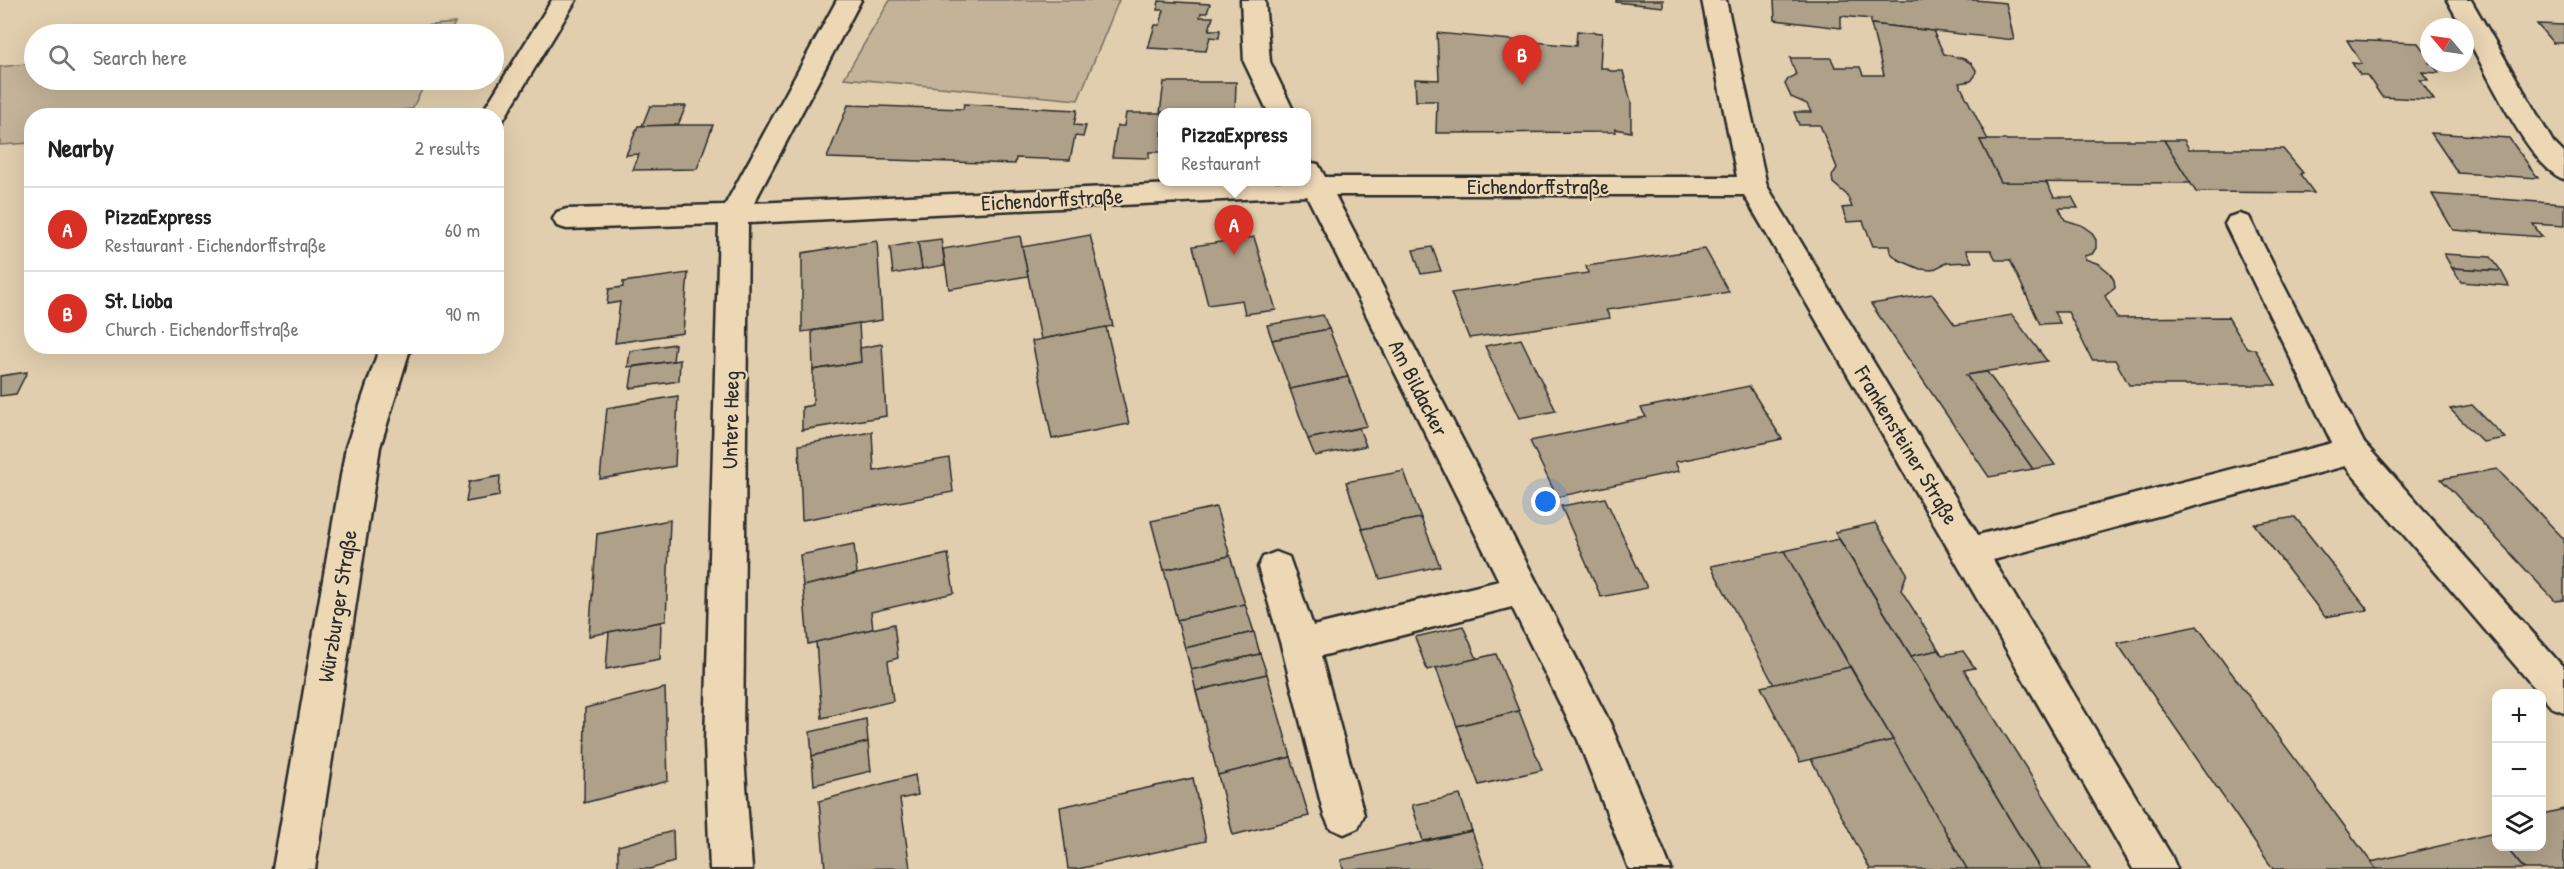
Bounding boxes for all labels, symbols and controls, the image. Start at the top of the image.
north arrow [2420,18,2474,72]
search box [24,24,504,90]
pin: B [1502,36,1541,85]
icon: search [45,41,78,74]
text: Search here [93,42,187,72]
popup [1158,108,1311,186]
text: PizzaExpress [1181,119,1288,149]
text: Nearby [48,130,114,165]
text: 2 results [415,134,480,161]
text: Restaurant [1181,149,1260,176]
street label: Eichendorffstraße [1467,171,1609,201]
street label: Eichendorffstraße [980,180,1124,218]
text: PizzaExpress [105,201,211,231]
pin: A [1214,206,1254,255]
text: A [63,216,72,243]
text: 60 m [445,216,480,243]
text: Restaurant · Eichendorffstraße [105,231,326,258]
text: St. Lioba [105,285,172,315]
text: B [62,300,73,327]
text: 90 m [446,300,480,327]
text: Church · Eichendorffstraße [105,315,299,342]
street label: Am Bildacker [1382,335,1456,442]
street label: Frankensteiner Straße [1847,359,1966,530]
street label: Untere Heeg [714,371,746,469]
your location [1531,487,1560,516]
street label: Würzburger Straße [310,527,364,684]
map controls [2492,689,2546,851]
button: + [2492,689,2546,743]
button: − [2492,743,2546,797]
button: layers [2492,797,2546,851]

